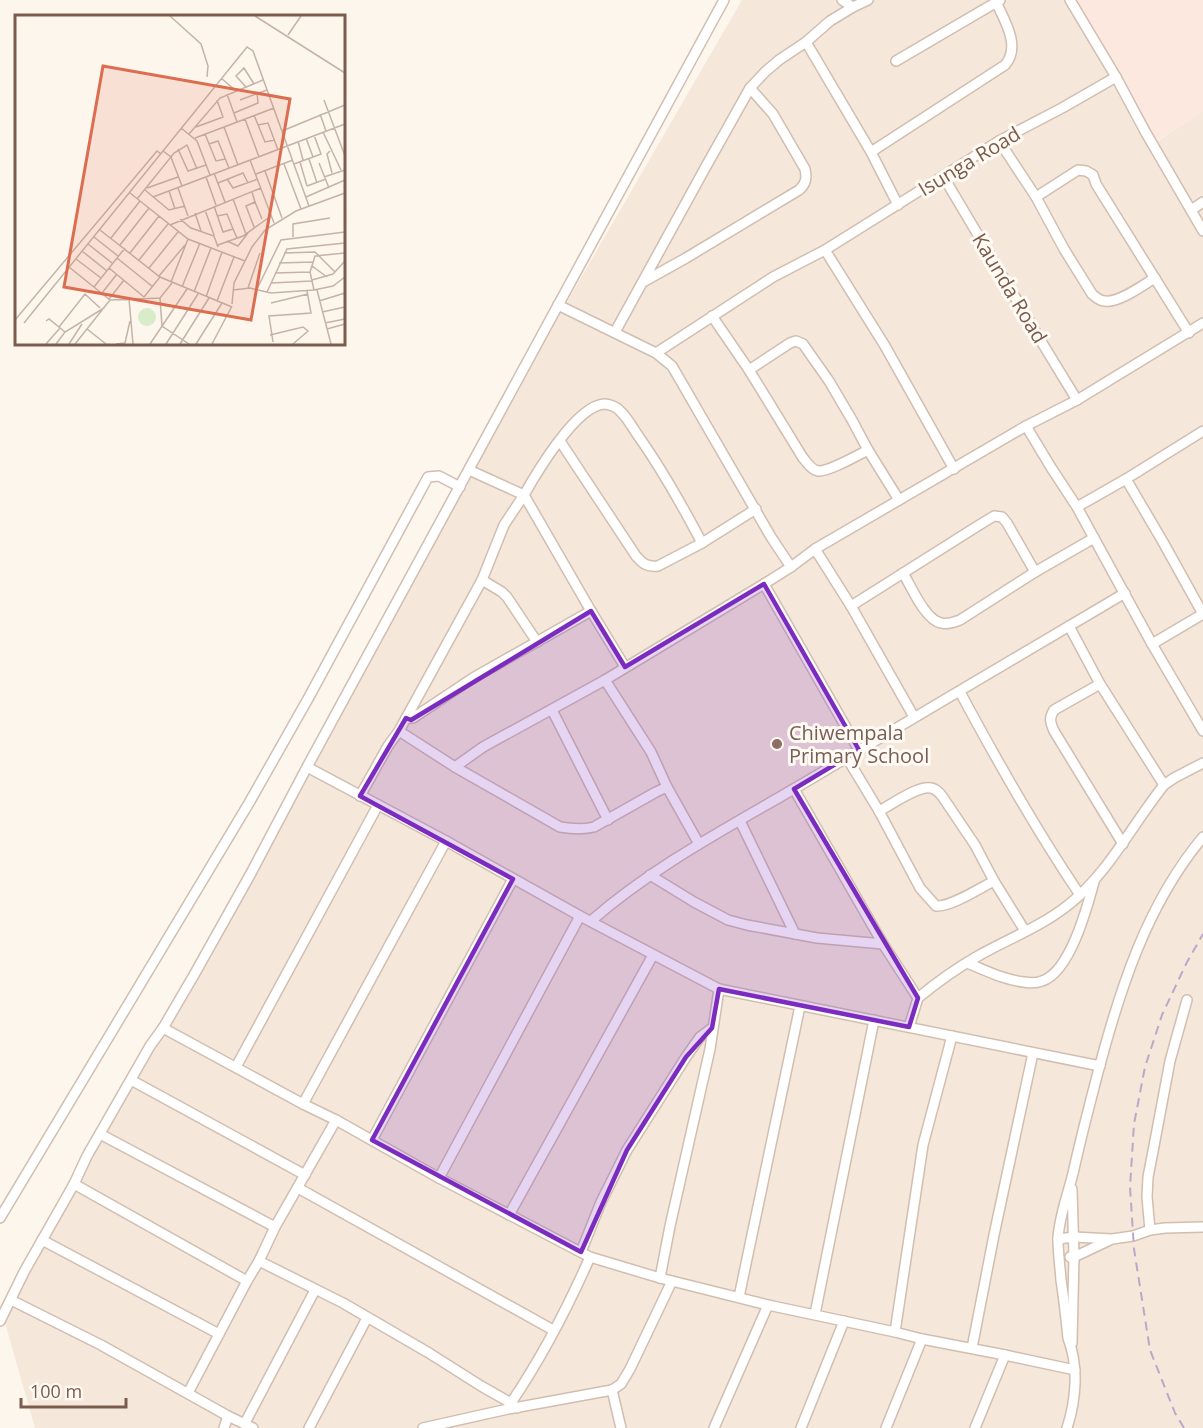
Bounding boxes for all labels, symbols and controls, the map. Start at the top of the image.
inset map [15,15,345,345]
street label: Isunga Road [913,120,1025,202]
street label: Kaunda Road [966,228,1054,348]
place label: Chiwempala Primary School [789,719,929,769]
marker: Chiwempala Primary School [770,737,784,751]
scale bar [21,1371,126,1409]
text: 100 m [30,1379,82,1403]

